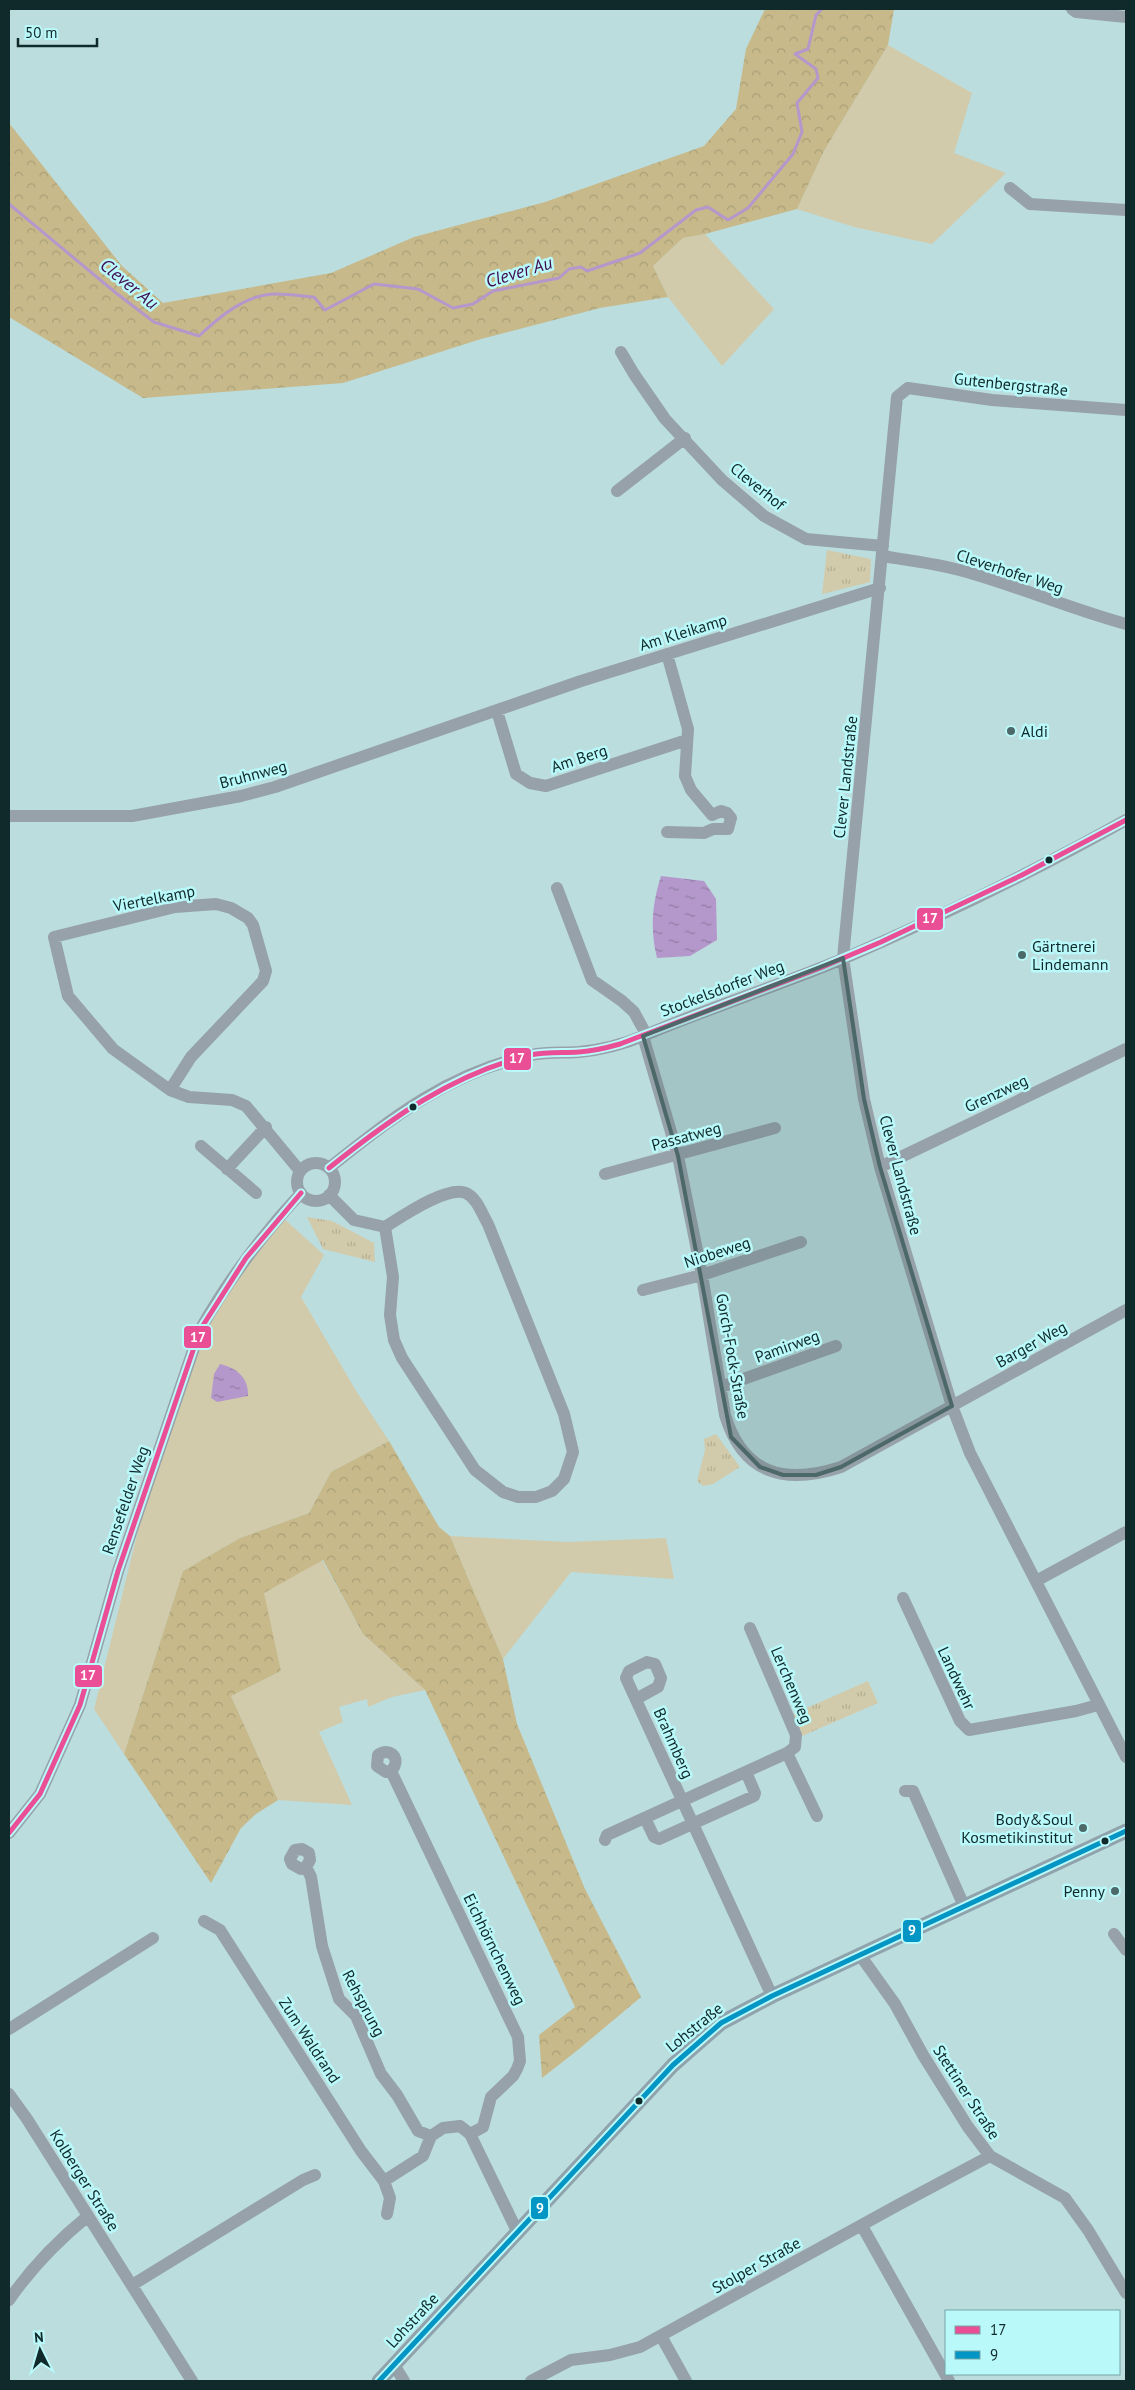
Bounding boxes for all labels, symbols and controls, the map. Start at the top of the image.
scale bar [18,15,96,47]
text: 50 m [25,23,58,42]
water label: Clever Au [483,251,555,293]
water label: Clever Au [96,253,163,314]
street label: Gutenbergstraße [953,368,1069,400]
street label: Cleverhof [726,458,790,515]
street label: Cleverhofer Weg [954,544,1066,598]
street label: Am Kleikamp [637,609,729,655]
street label: Clever Landstraße [829,715,861,839]
place label: Aldi [1021,721,1048,741]
marker: Aldi [1005,725,1017,737]
street label: Am Berg [548,740,610,776]
street label: Bruhnweg [217,755,289,793]
unlabelled marker [1044,855,1054,865]
street label: Viertelkamp [111,880,197,916]
line badge: 17 [916,907,944,931]
text: 17 [922,909,938,927]
place label: Gärtnerei Lindemann [1032,936,1108,974]
marker: Gärtnerei Lindemann [1016,949,1028,961]
street label: Stockelsdorfer Weg [657,955,787,1021]
line badge: 17 [503,1047,532,1071]
text: 17 [509,1049,525,1067]
street label: Grenzweg [961,1070,1031,1116]
unlabelled marker [408,1102,418,1112]
street label: Clever Landstraße [875,1113,927,1237]
street label: Passatweg [649,1117,723,1155]
street label: Niobeweg [681,1232,753,1272]
street label: Gorch-Fock-Straße [712,1292,754,1420]
street label: Barger Weg [992,1316,1070,1372]
line badge: 17 [183,1325,212,1349]
street label: Pamirweg [752,1325,822,1367]
text: 17 [190,1328,206,1346]
street label: Rensefelder Weg [97,1443,153,1557]
street label: Lerchenweg [767,1643,817,1727]
street label: Landwehr [934,1643,980,1713]
line badge: 17 [74,1664,103,1688]
text: 17 [80,1666,96,1684]
street label: Brahmberg [650,1705,698,1781]
place label: Body&Soul Kosmetikinstitut [961,1809,1074,1847]
marker: Body&Soul Kosmetikinstitut [1077,1822,1089,1834]
unlabelled marker [1100,1836,1110,1846]
place label: Penny [1064,1881,1106,1901]
marker: Penny [1109,1885,1121,1897]
street label: Eichhörnchenweg [459,1890,531,2008]
line badge: 9 [902,1919,922,1943]
text: 9 [908,1921,916,1939]
street label: Rehsprung [338,1966,390,2040]
street label: Zum Waldrand [275,1993,345,2087]
street label: Lohstraße [661,1998,727,2056]
street label: Stettiner Straße [929,2041,1005,2143]
unlabelled marker [634,2096,644,2106]
street label: Kolberger Straße [46,2126,124,2234]
line badge: 9 [530,2196,549,2220]
text: 9 [536,2199,544,2217]
street label: Stolper Straße [708,2232,804,2298]
street label: Lohstraße [382,2288,442,2352]
legend [945,2310,1120,2375]
text: 17 [990,2320,1006,2339]
north arrow [15,2325,65,2375]
text: N [33,2328,44,2346]
text: 9 [990,2345,998,2364]

